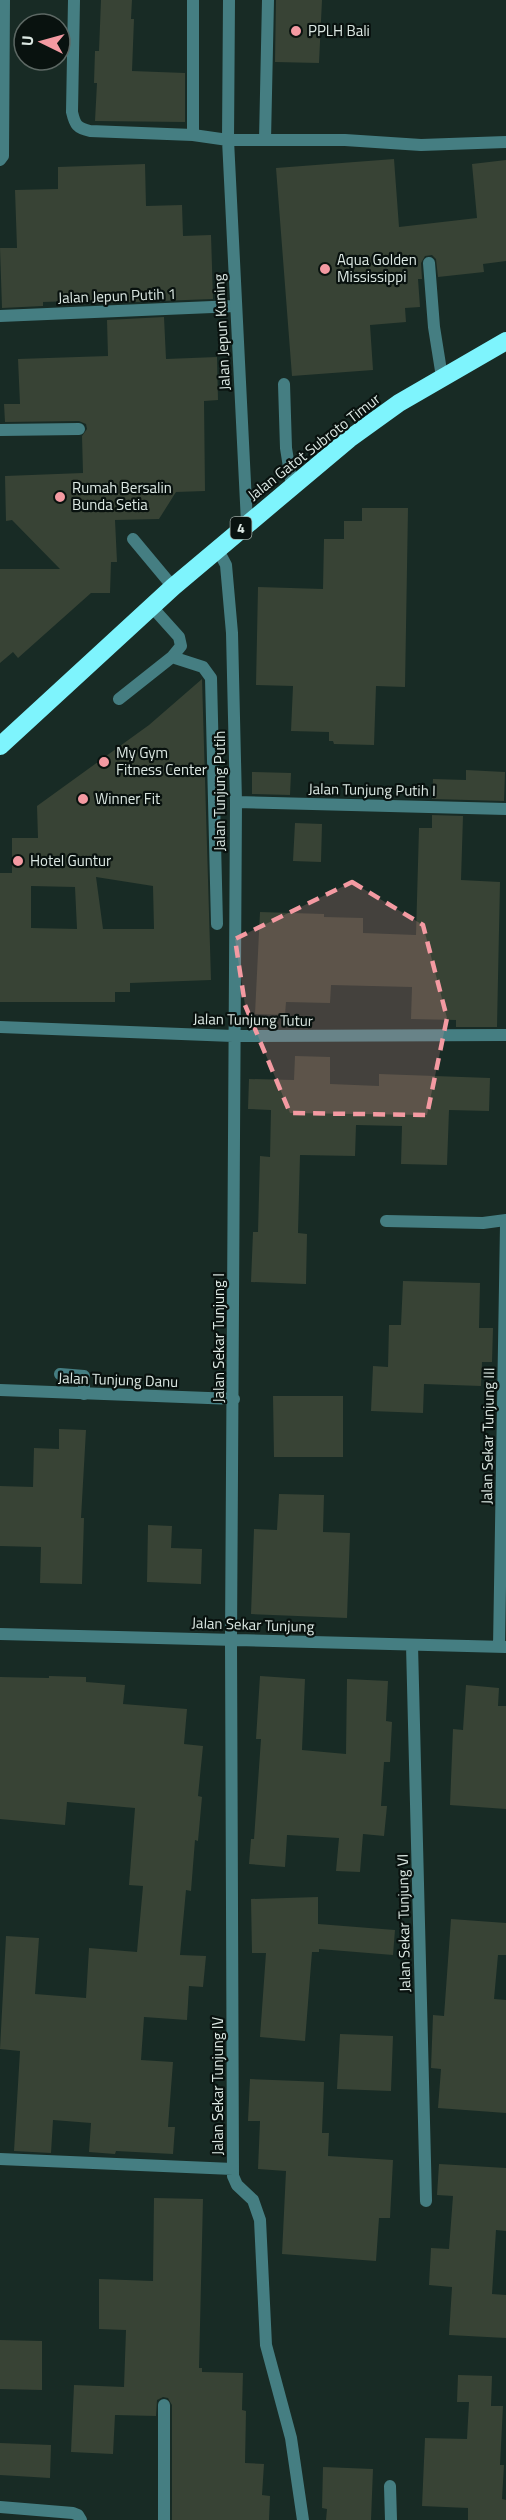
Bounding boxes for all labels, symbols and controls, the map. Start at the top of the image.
north arrow [12,12,72,72]
place label: PPLH Bali [308,19,370,42]
marker: PPLH Bali [289,24,303,38]
text: U [15,34,39,47]
place label: Aqua Golden Mississippi [337,248,417,288]
marker: Aqua Golden Mississippi [318,262,332,276]
street label: Jalan Jepun Kuning [207,273,236,391]
street label: Jalan Jepun Putih 1 [57,282,177,309]
street label: Jalan Gatot Subroto Timur [242,387,385,506]
place label: Rumah Bersalin Bunda Setia [72,476,172,516]
marker: Rumah Bersalin Bunda Setia [53,490,67,504]
road number: 4 [230,517,252,539]
street label: Jalan Tunjung Putih [208,731,231,851]
place label: My Gym Fitness Center [116,741,207,781]
marker: My Gym Fitness Center [97,755,111,769]
street label: Jalan Tunjung Putih I [308,777,436,802]
place label: Winner Fit [95,787,161,810]
marker: Winner Fit [76,792,90,806]
place label: Hotel Guntur [30,849,111,872]
marker: Hotel Guntur [11,854,25,868]
street label: Jalan Tunjung Tutur [193,1007,313,1032]
street label: Jalan Sekar Tunjung I [207,1273,230,1403]
street label: Jalan Tunjung Danu [57,1366,179,1393]
street label: Jalan Sekar Tunjung III [475,1367,500,1505]
street label: Jalan Sekar Tunjung [191,1611,315,1638]
street label: Jalan Sekar Tunjung VI [391,1854,416,1992]
street label: Jalan Sekar Tunjung IV [206,2017,229,2155]

